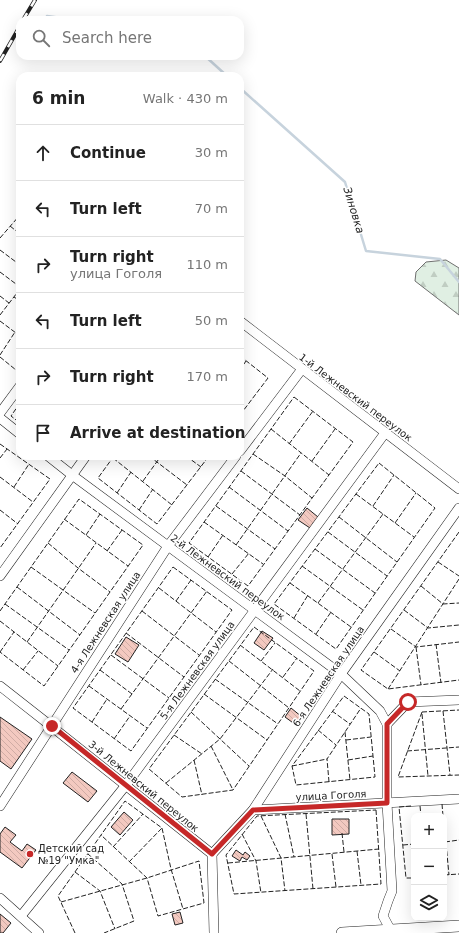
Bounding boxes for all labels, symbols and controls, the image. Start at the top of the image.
search box [16,16,244,60]
icon: search [30,27,52,49]
text: Search here [62,29,152,47]
text: 6 min [32,88,85,108]
text: Walk · 430 m [143,91,228,106]
icon: ahead [32,142,54,164]
text: Continue [70,144,146,162]
text: 30 m [195,145,228,160]
water label: Зиновка [340,185,367,235]
icon: left [32,198,54,220]
text: Turn left [70,200,142,218]
text: 70 m [195,201,228,216]
text: Turn right [70,248,154,266]
icon: right [32,254,54,276]
text: 110 m [186,257,228,272]
text: улица Гоголя [70,266,162,281]
icon: left [32,310,54,332]
text: Turn left [70,312,142,330]
text: 50 m [195,313,228,328]
street label: 1-й Лежневский переулок [297,351,414,443]
icon: right [32,366,54,388]
text: Turn right [70,368,154,386]
text: 170 m [186,369,228,384]
icon: arrive [32,422,54,444]
text: Arrive at destination [70,424,245,442]
street label: 2-й Лежневский переулок [169,532,287,622]
street label: 4-я Лежневская улица [68,569,142,675]
street label: 5-я Лежневская улица [158,619,237,722]
street label: 6-я Лежневская улица [291,624,366,729]
route start [399,693,417,711]
route end [43,717,61,735]
street label: 3-й Лежневский переулок [86,739,201,834]
street label: улица Гоголя [295,788,367,803]
map controls [411,813,447,921]
button: + [411,813,447,849]
place label: Детский сад №19 "Умка" [38,843,104,866]
marker: Детский сад №19 "Умка" [25,849,35,859]
button: − [411,849,447,885]
button: layers [411,885,447,921]

